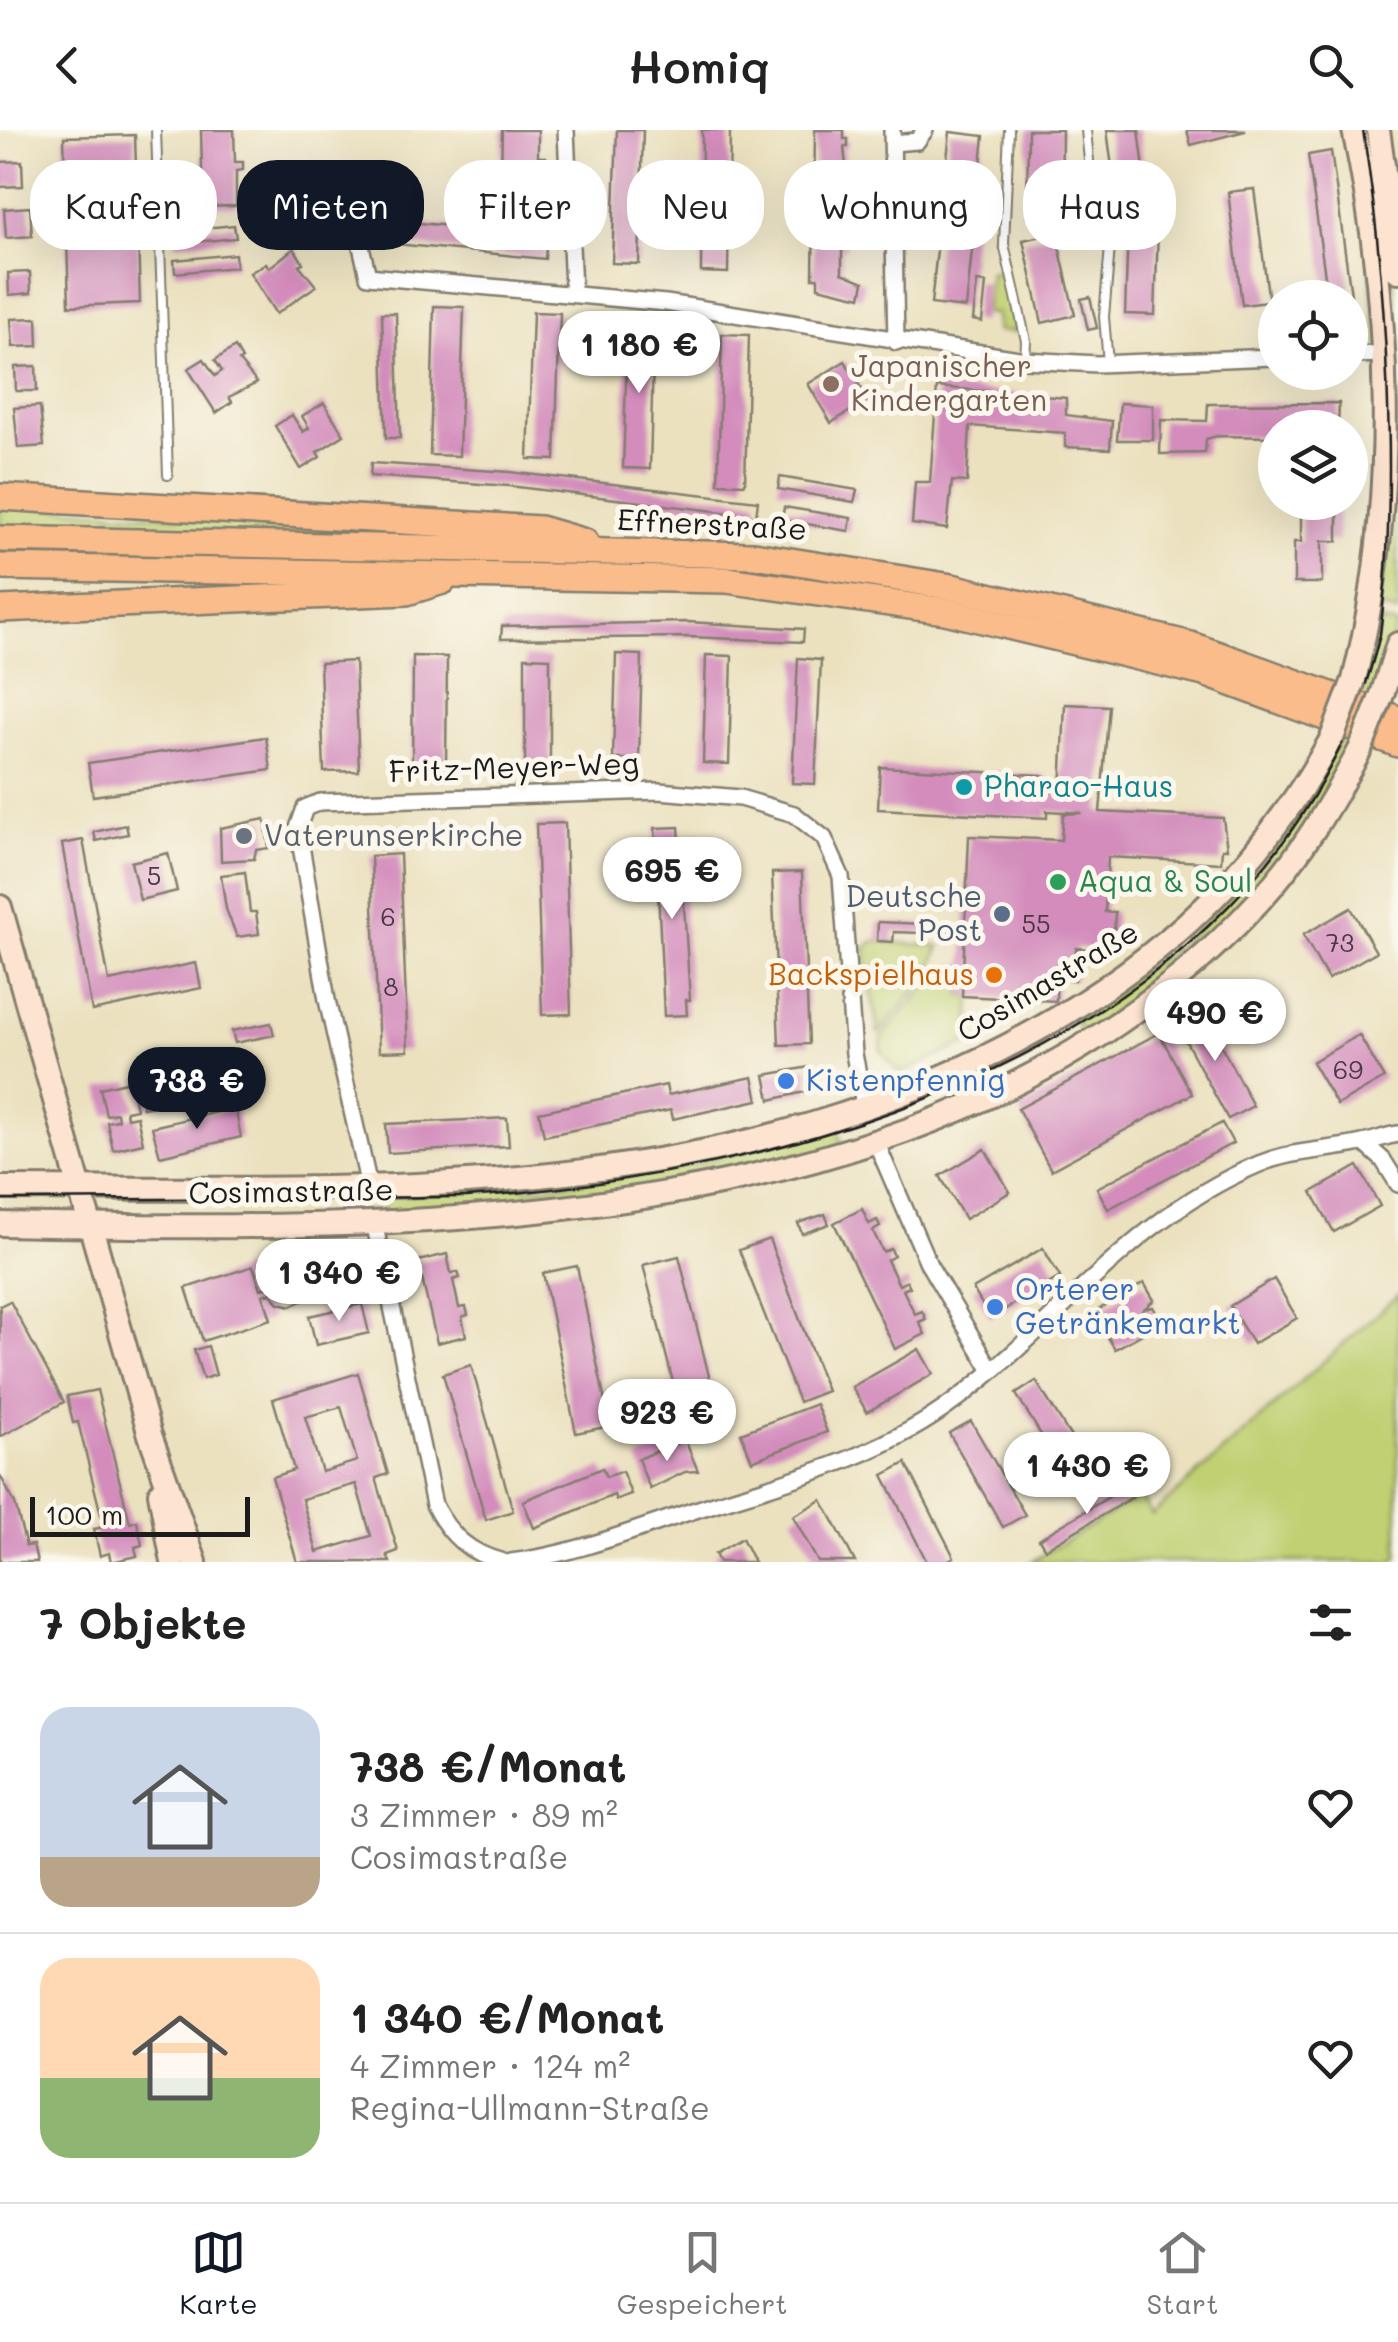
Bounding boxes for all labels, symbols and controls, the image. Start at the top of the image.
text: Homiq [628,36,770,94]
icon: back [40,38,95,93]
icon: search [1303,38,1358,93]
chip: Kaufen [30,160,217,250]
chip: Mieten [237,160,424,250]
chip: Filter [444,160,607,250]
chip: Neu [627,160,764,250]
chip: Wohnung [784,160,1003,250]
chip: Haus [1023,160,1176,250]
map controls [1258,280,1368,520]
button: locate [1258,280,1368,390]
pin: 1 180 € [547,311,731,396]
text: 1 180 € [580,322,698,364]
place label: Japanischer Kindergarten [851,345,1047,419]
marker: Japanischer Kindergarten [820,373,842,395]
button: layers [1258,410,1368,520]
street label: Effnerstraße [616,498,808,548]
street label: Fritz-Meyer-Weg [388,742,640,790]
place label: Pharao-Haus [984,765,1173,805]
marker: Pharao-Haus [953,776,975,798]
place label: Vaterunserkirche [264,814,523,854]
marker: Vaterunserkirche [233,825,255,847]
pin: 695 € [602,837,742,922]
text: 695 € [625,848,719,890]
house number: 5 [147,859,161,891]
place label: Aqua & Soul [1078,860,1253,900]
marker: Aqua & Soul [1047,871,1069,893]
place label: Deutsche Post [846,875,982,949]
house number: 6 [380,900,396,932]
marker: Deutsche Post [991,903,1013,925]
house number: 55 [1021,907,1051,939]
street label: Cosimastraße [949,910,1145,1050]
house number: 73 [1326,926,1354,958]
place label: Backspielhaus [768,953,974,993]
marker: Backspielhaus [983,964,1005,986]
house number: 8 [383,970,399,1002]
pin: 490 € [1145,979,1285,1064]
text: 490 € [1166,990,1264,1032]
pin: 738 € [127,1047,267,1132]
house number: 69 [1333,1053,1363,1085]
text: 738 € [150,1058,244,1100]
place label: Kistenpfennig [806,1059,1005,1099]
marker: Kistenpfennig [775,1070,797,1092]
street label: Cosimastraße [188,1168,394,1212]
pin: 1 340 € [247,1239,431,1324]
text: 1 340 € [277,1250,401,1292]
place label: Orterer Getränkemarkt [1015,1268,1241,1342]
marker: Orterer Getränkemarkt [984,1296,1006,1318]
pin: 923 € [597,1379,737,1464]
text: 923 € [620,1390,714,1432]
pin: 1 430 € [995,1432,1179,1517]
text: 1 430 € [1025,1443,1149,1485]
scale bar [30,1492,250,1536]
text: 100 m [45,1496,123,1532]
text: 7 Objekte [40,1595,246,1650]
icon: filters [1303,1595,1358,1650]
text: 738 €/Monat [350,1738,626,1793]
icon: home [120,1747,240,1867]
icon: heart [1303,1780,1358,1835]
text: 3 Zimmer · 89 m² [350,1793,618,1835]
text: Cosimastraße [350,1835,568,1877]
text: 1 340 €/Monat [350,1989,664,2044]
icon: home [120,1998,240,2118]
icon: heart [1303,2031,1358,2086]
text: 4 Zimmer · 124 m² [350,2044,630,2086]
text: Regina-Ullmann-Straße [350,2086,710,2128]
tab: Karte [180,2225,258,2321]
tab: Gespeichert [617,2225,788,2321]
tab: Start [1147,2225,1218,2321]

